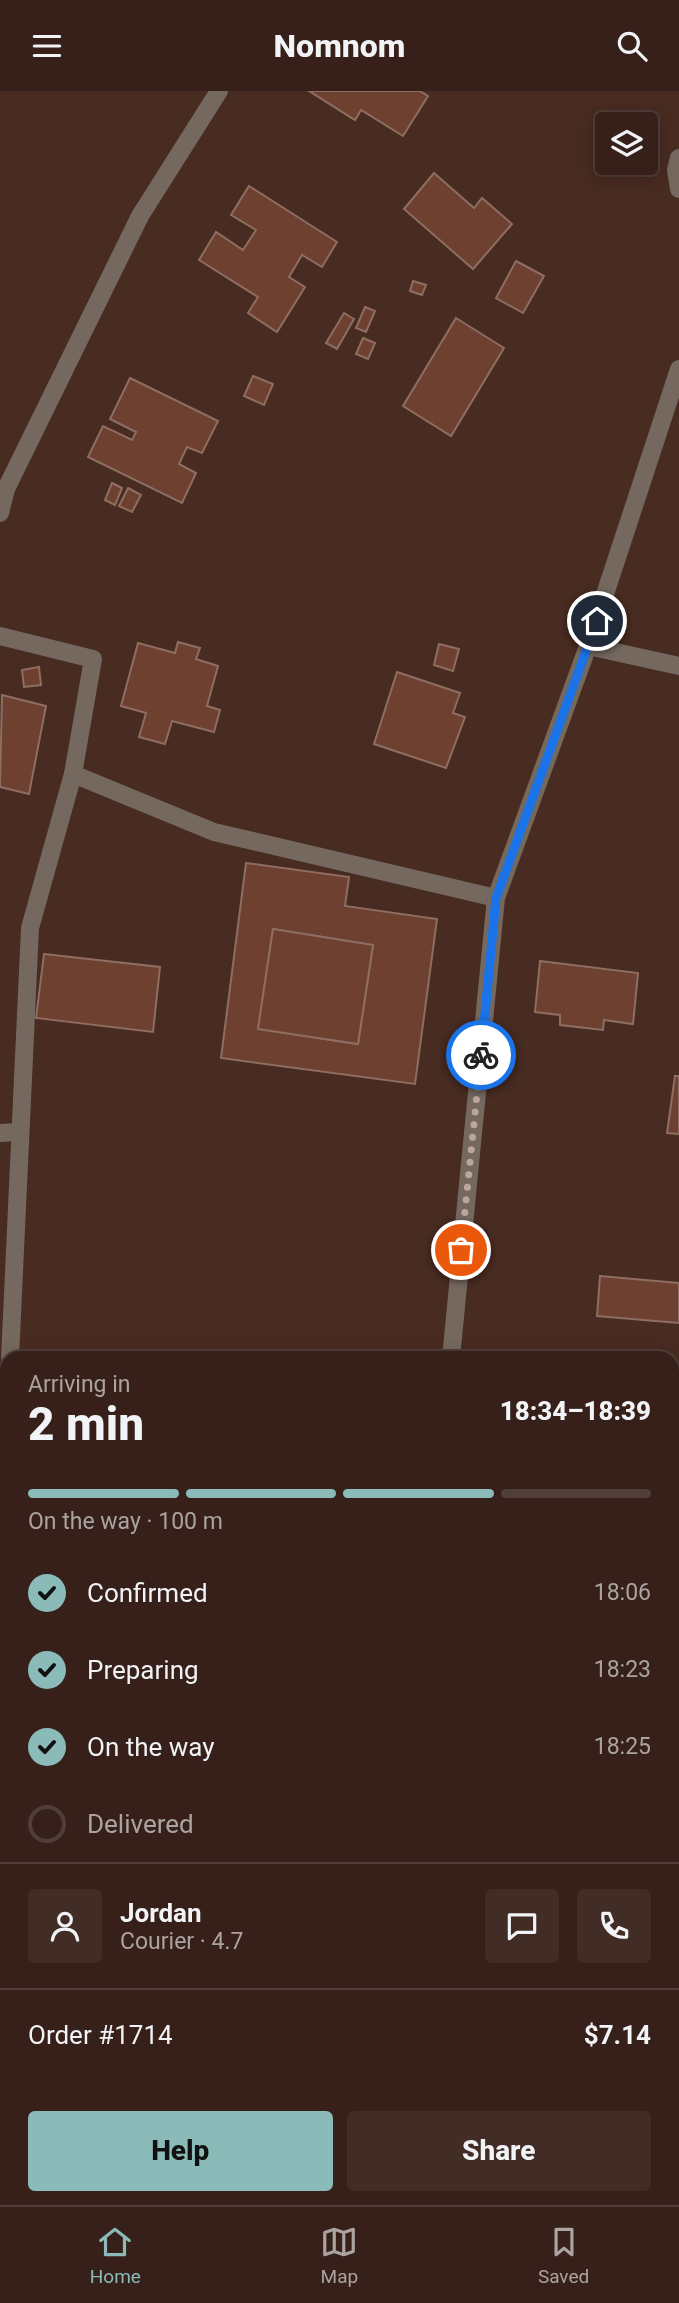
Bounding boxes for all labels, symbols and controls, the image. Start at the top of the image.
icon: menu [28,27,66,65]
text: Nomnom [274,27,405,65]
icon: search [613,27,651,65]
map controls [595,112,658,175]
button: layers [595,112,658,175]
pin [567,591,627,651]
icon: home [578,602,616,640]
courier [446,1020,516,1090]
icon: bike [462,1036,500,1074]
pin [431,1220,491,1280]
icon: bag [442,1231,480,1269]
text: Arriving in [28,1371,131,1398]
text: 18:34–18:39 [500,1396,651,1426]
text: 2 min [28,1397,144,1451]
text: On the way · 100 m [28,1508,223,1535]
icon: check [28,1574,66,1612]
text: Confirmed [87,1578,208,1608]
text: 18:06 [594,1579,651,1606]
icon: check [28,1651,66,1689]
text: Preparing [87,1655,199,1685]
text: 18:23 [594,1656,651,1683]
icon: check [28,1728,66,1766]
text: On the way [87,1732,215,1762]
text: 18:25 [594,1733,651,1760]
text: Delivered [87,1809,194,1839]
button: person [28,1889,102,1963]
button: chat [485,1889,559,1963]
button: phone [577,1889,651,1963]
text: Jordan [120,1898,202,1928]
text: Courier · 4.7 [120,1928,243,1955]
text: Order #1714 [28,2020,173,2050]
text: $7.14 [584,2020,651,2050]
button: Help [28,2111,333,2191]
button: Share [347,2111,651,2191]
tab: Home [90,2223,141,2288]
tab: Map [320,2223,358,2288]
tab: Saved [538,2223,589,2288]

